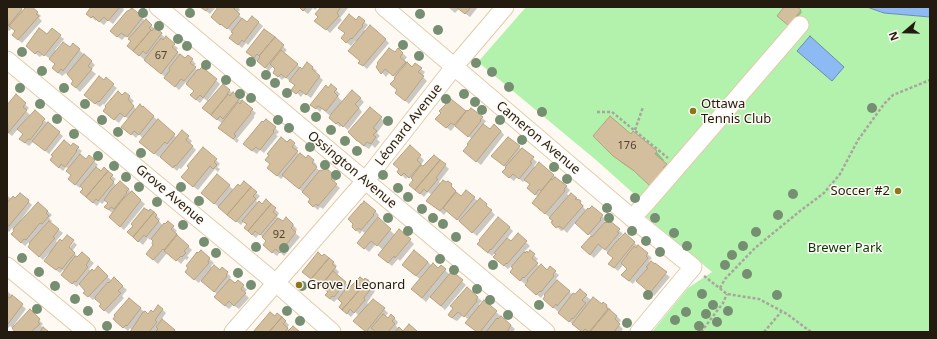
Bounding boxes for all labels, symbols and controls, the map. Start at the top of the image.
north arrow [885,12,925,52]
text: N [885,30,902,43]
house number: 67 [155,49,167,63]
street label: Léonard Avenue [372,81,446,169]
place label: Ottawa Tennis Club [701,96,771,127]
street label: Cameron Avenue [493,98,583,178]
marker: Ottawa Tennis Club [688,106,698,116]
street label: Ossington Avenue [304,128,400,212]
house number: 176 [618,139,636,153]
street label: Grove Avenue [132,162,208,228]
place label: Soccer #2 [831,183,890,199]
marker: Soccer #2 [893,186,903,196]
house number: 92 [273,228,285,242]
park label: Brewer Park [808,240,882,256]
place label: Grove / Leonard [307,277,405,293]
marker: Grove / Leonard [294,280,304,290]

